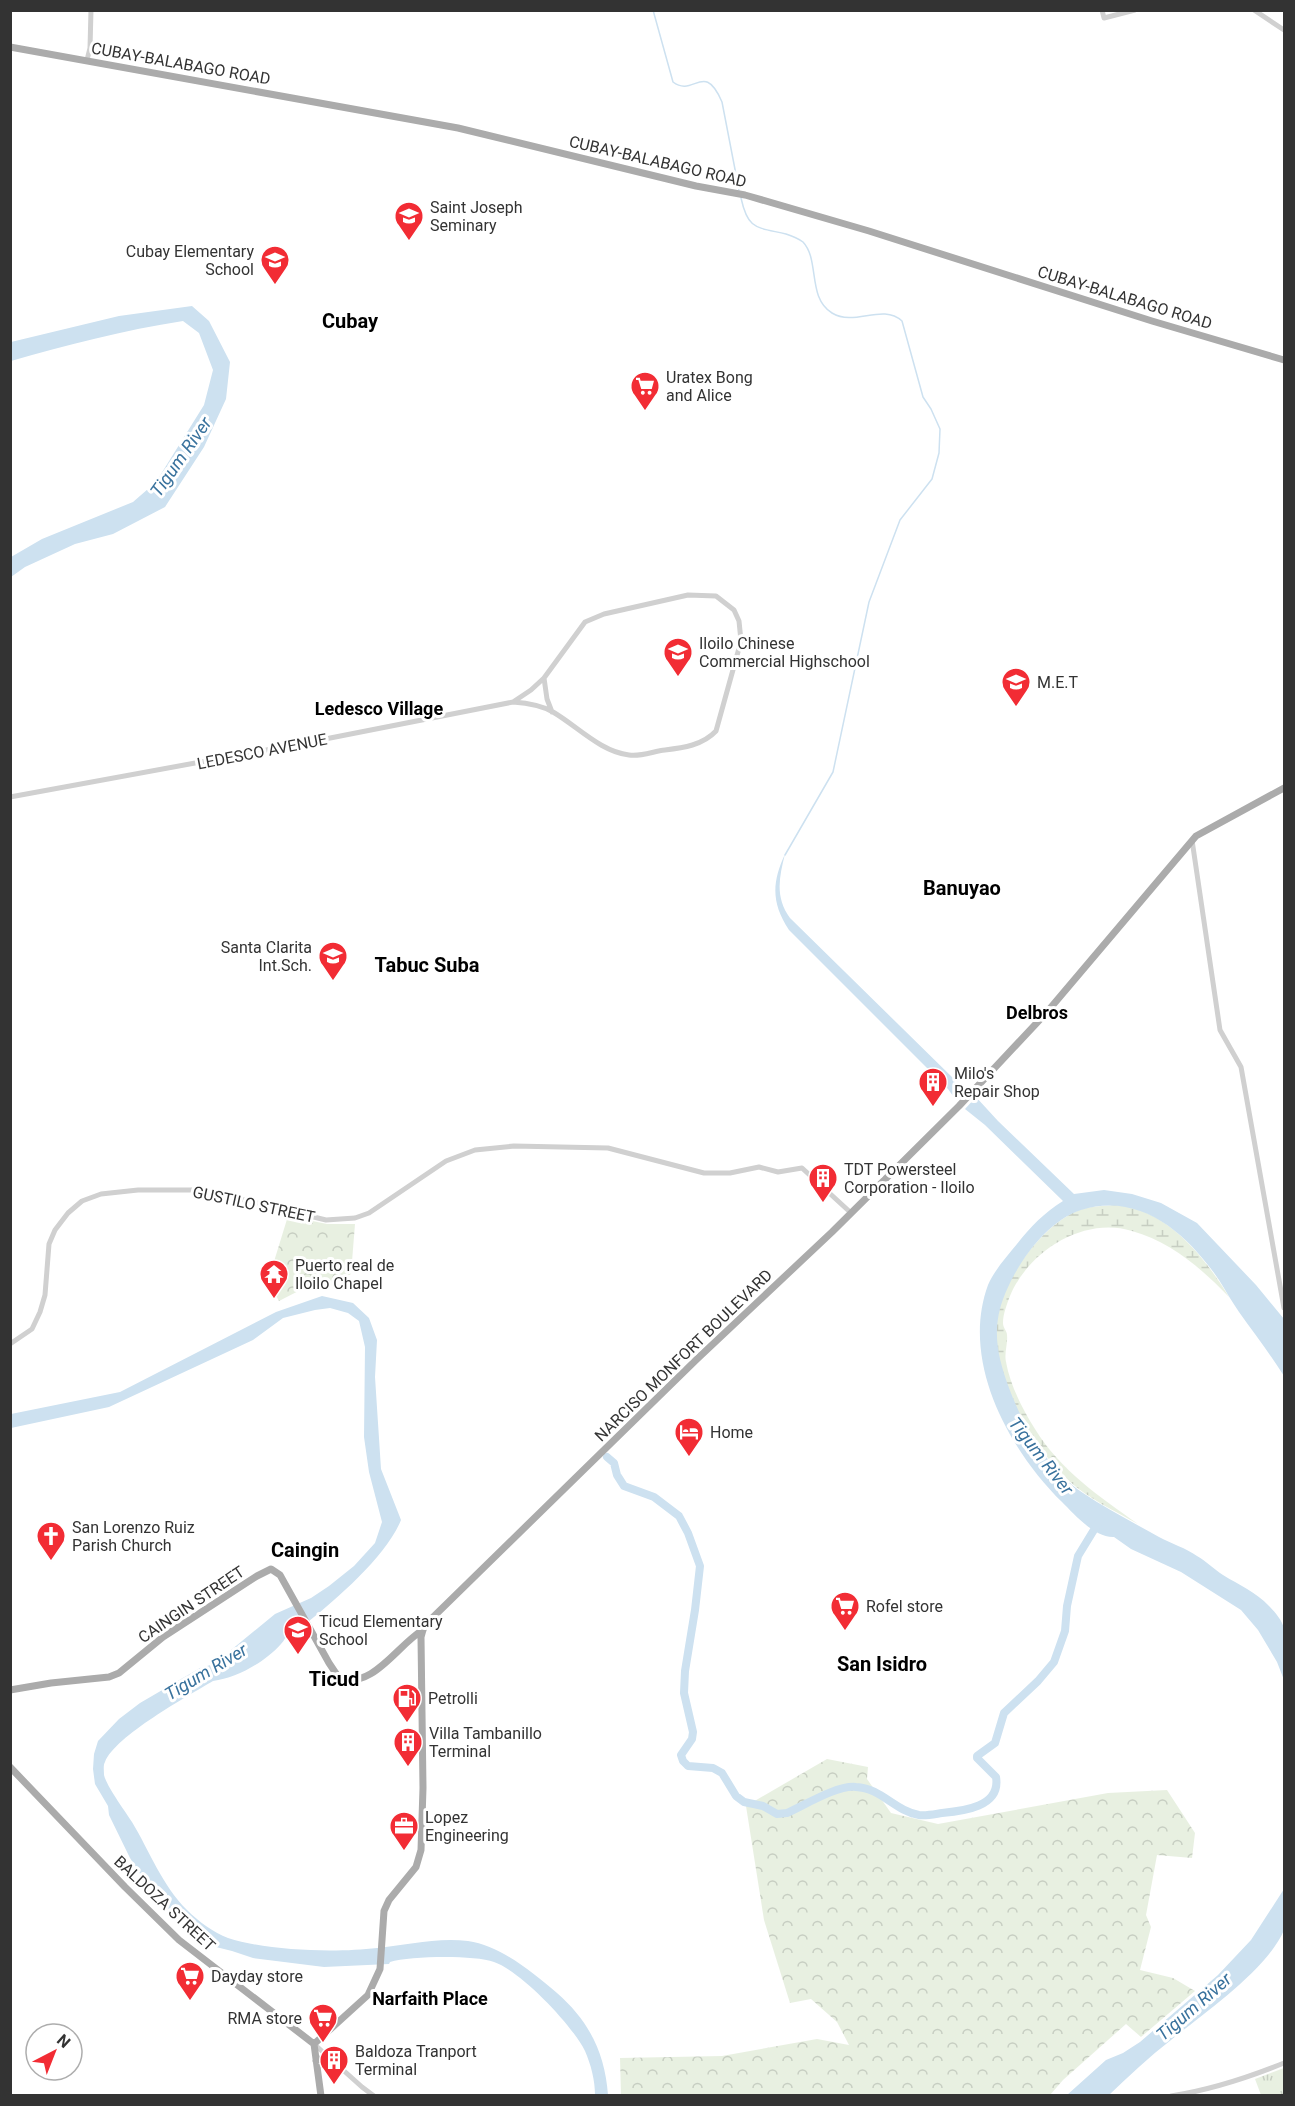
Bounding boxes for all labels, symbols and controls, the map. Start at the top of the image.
street label: CUBAY-BALABAGO ROAD [90,38,272,89]
street label: CUBAY-BALABAGO ROAD [567,132,748,191]
place label: Saint Joseph Seminary [430,198,523,235]
school or university icon: Saint Joseph Seminary [393,200,425,242]
place label: Cubay Elementary School [126,242,254,279]
school or university icon: Cubay Elementary School [259,244,291,286]
street label: CUBAY-BALABAGO ROAD [1035,262,1214,333]
district label: Cubay [322,309,379,333]
place label: Uratex Bong and Alice [666,368,753,405]
supermarket icon: Uratex Bong and Alice [629,370,661,412]
water label: Tigum River [146,412,216,501]
place label: Iloilo Chinese Commercial Highschool [699,634,870,671]
school or university icon: Iloilo Chinese Commercial Highschool [662,636,694,678]
school or university icon: M.E.T [1000,666,1032,708]
place label: M.E.T [1037,673,1079,692]
district label: Ledesco Village [315,698,443,719]
street label: LEDESCO AVENUE [195,730,329,773]
district label: Banuyao [923,876,1001,900]
place label: Santa Clarita Int.Sch. [221,938,312,975]
school or university icon: Santa Clarita Int.Sch. [317,940,349,982]
district label: Tabuc Suba [375,953,480,977]
district label: Delbros [1006,1002,1068,1023]
place label: Milo's Repair Shop [954,1064,1040,1101]
building icon: Milo's Repair Shop [917,1066,949,1108]
place label: TDT Powersteel Corporation - Iloilo [844,1160,975,1197]
building icon: TDT Powersteel Corporation - Iloilo [807,1162,839,1204]
street label: GUSTILO STREET [191,1182,317,1227]
place label: Puerto real de Iloilo Chapel [295,1256,394,1293]
temple icon: Puerto real de Iloilo Chapel [258,1258,290,1300]
street label: NARCISO MONFORT BOULEVARD [591,1265,776,1445]
water label: Tigum River [1005,1413,1079,1499]
hotel icon: Home [673,1416,705,1458]
place label: Home [710,1423,753,1442]
place label: San Lorenzo Ruiz Parish Church [72,1518,195,1555]
church icon: San Lorenzo Ruiz Parish Church [35,1520,67,1562]
district label: Caingin [271,1538,339,1562]
street label: CAINGIN STREET [135,1562,248,1647]
supermarket icon: Rofel store [829,1590,861,1632]
place label: Rofel store [866,1597,943,1616]
place label: Ticud Elementary School [319,1612,443,1649]
school or university icon: Ticud Elementary School [282,1614,314,1656]
water label: Tigum River [161,1638,252,1704]
district label: San Isidro [837,1652,927,1676]
district label: Ticud [309,1667,359,1691]
fuel station icon: Petrolli [391,1682,423,1724]
place label: Petrolli [428,1689,478,1708]
place label: Villa Tambanillo Terminal [429,1724,542,1761]
building icon: Villa Tambanillo Terminal [392,1726,424,1768]
place label: Lopez Engineering [425,1808,509,1845]
office icon: Lopez Engineering [388,1810,420,1852]
street label: BALDOZA STREET [110,1852,219,1955]
supermarket icon: Dayday store [174,1960,206,2002]
place label: Dayday store [211,1967,303,1986]
water label: Tigum River [1152,1968,1236,2045]
district label: Narfaith Place [372,1988,488,2009]
supermarket icon: RMA store [307,2002,339,2044]
place label: RMA store [227,2009,302,2028]
north arrow [24,2022,84,2082]
text: N [53,2030,74,2052]
place label: Baldoza Tranport Terminal [355,2042,477,2079]
building icon: Baldoza Tranport Terminal [318,2044,350,2086]

